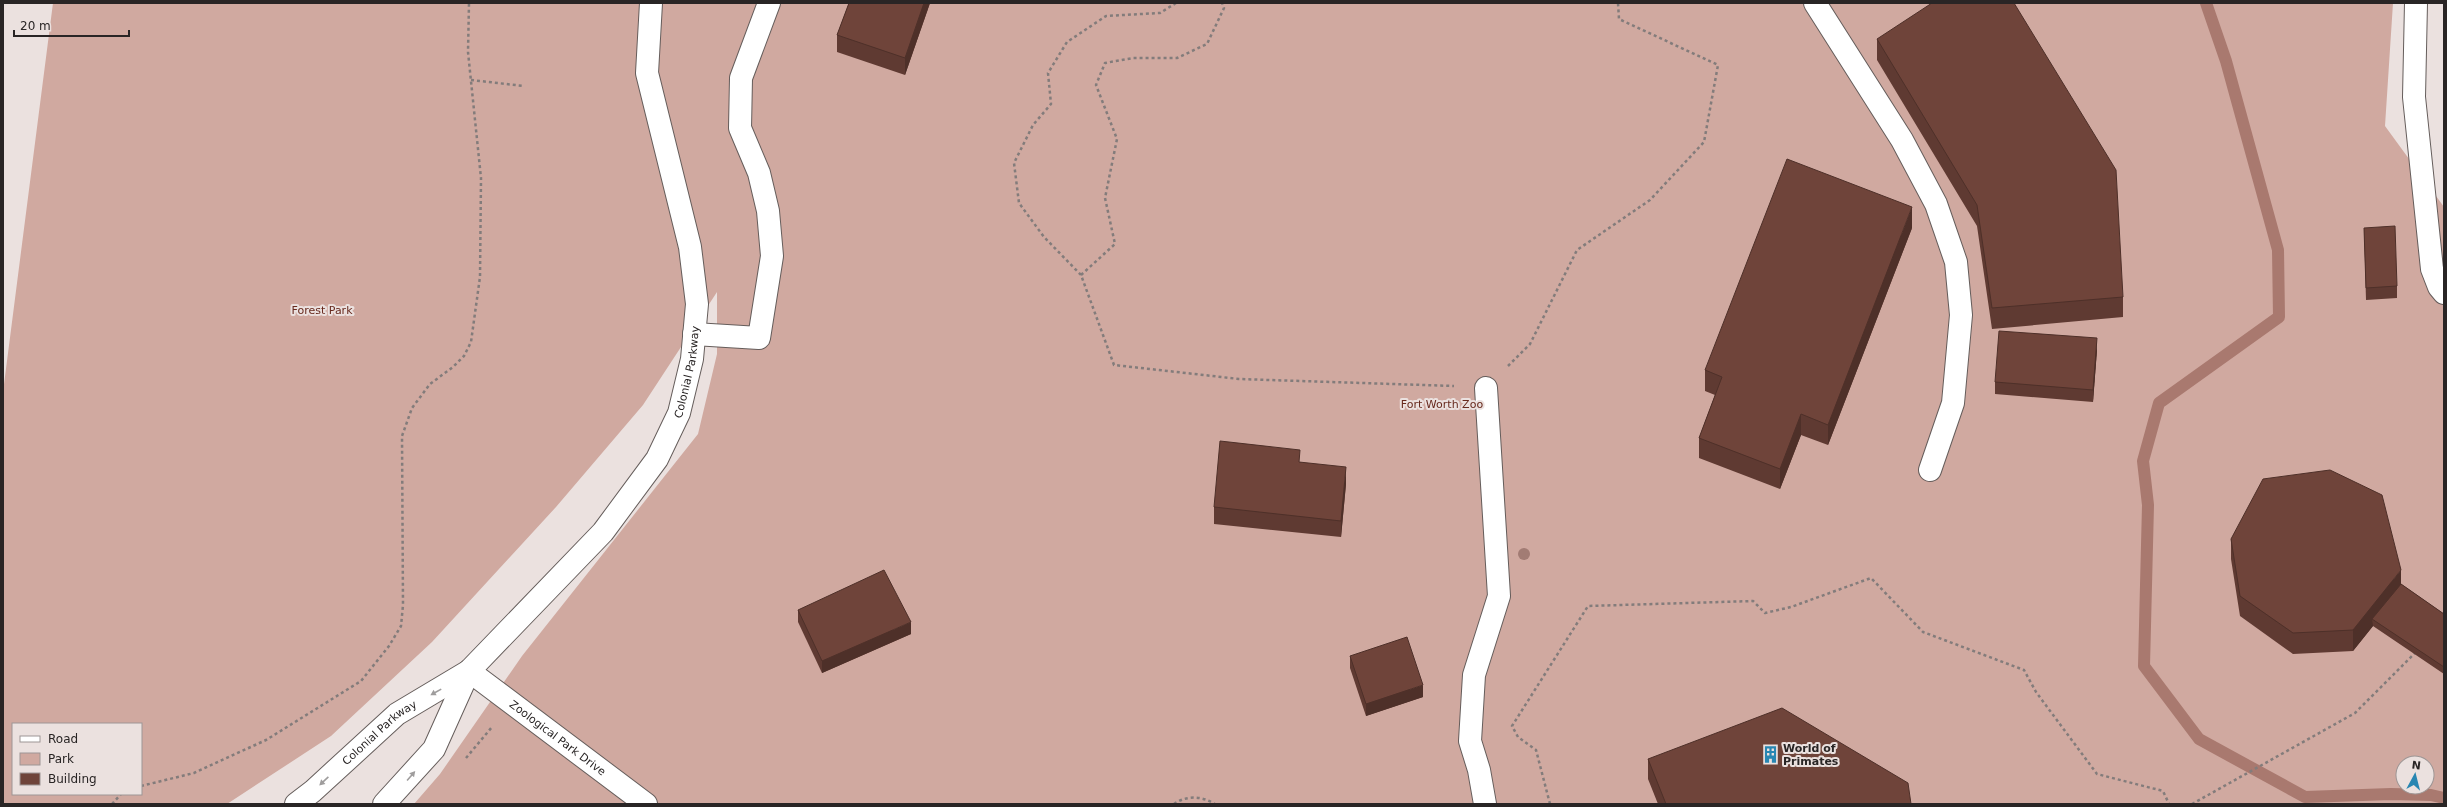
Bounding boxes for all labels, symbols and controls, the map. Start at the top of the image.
scale bar [14,12,129,38]
text: 20 m [20,19,51,33]
park label: Forest Park [291,304,353,317]
street label: Colonial Parkway [671,325,702,420]
park label: Fort Worth Zoo [1401,398,1483,411]
one-way arrow [430,688,442,695]
street label: Colonial Parkway [340,698,419,768]
street label: Zoological Park Drive [507,698,608,779]
legend [12,723,142,795]
text: Road [48,732,78,746]
place label: World of Primates [1783,742,1839,768]
building icon: World of Primates [1760,744,1780,764]
text: Park [48,752,74,766]
north arrow [2395,755,2435,795]
text: N [2411,759,2422,773]
one-way arrow [406,770,415,781]
text: Building [48,772,97,786]
one-way arrow [319,776,329,786]

